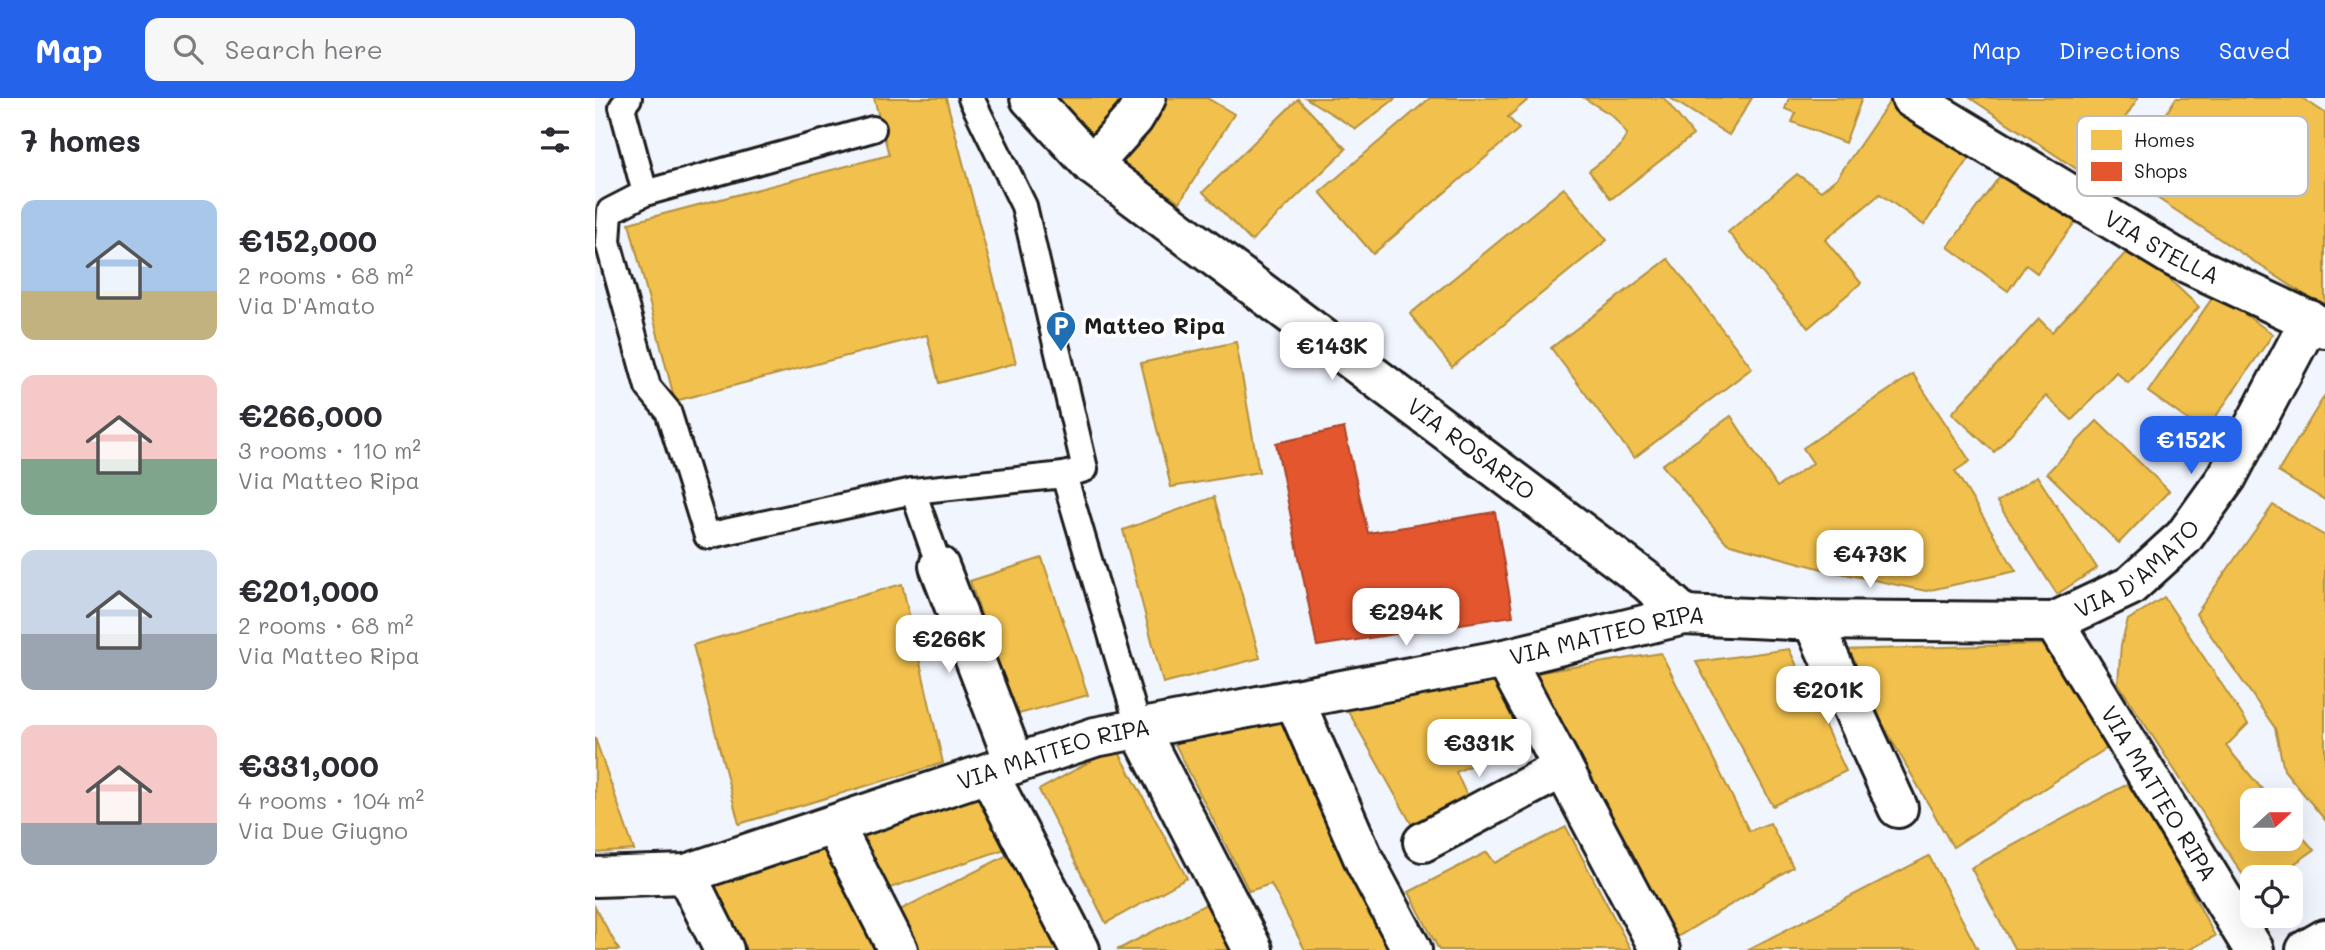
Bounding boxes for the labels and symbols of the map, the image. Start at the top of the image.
legend [2077,116,2308,196]
text: Homes [2134,127,2195,152]
text: Shops [2134,158,2188,183]
street label: VIA STELLA [2099,202,2225,290]
parking icon: Matteo Ripa [1044,309,1078,353]
place label: Matteo Ripa [1084,310,1225,340]
pin: €143K [1283,322,1381,382]
street label: VIA ROSARIO [1401,391,1542,506]
pin: €152K [2142,416,2240,476]
street label: VIA D'AMATO [2069,513,2206,624]
pin: €473K [1821,531,1919,590]
pin: €294K [1357,588,1455,648]
street label: VIA MATTEO RIPA [1506,598,1706,671]
pin: €266K [900,616,998,675]
pin: €201K [1779,666,1877,726]
street label: VIA MATTEO RIPA [2095,700,2224,886]
street label: VIA MATTEO RIPA [953,711,1152,796]
pin: €331K [1430,720,1528,779]
north arrow [2240,788,2303,850]

